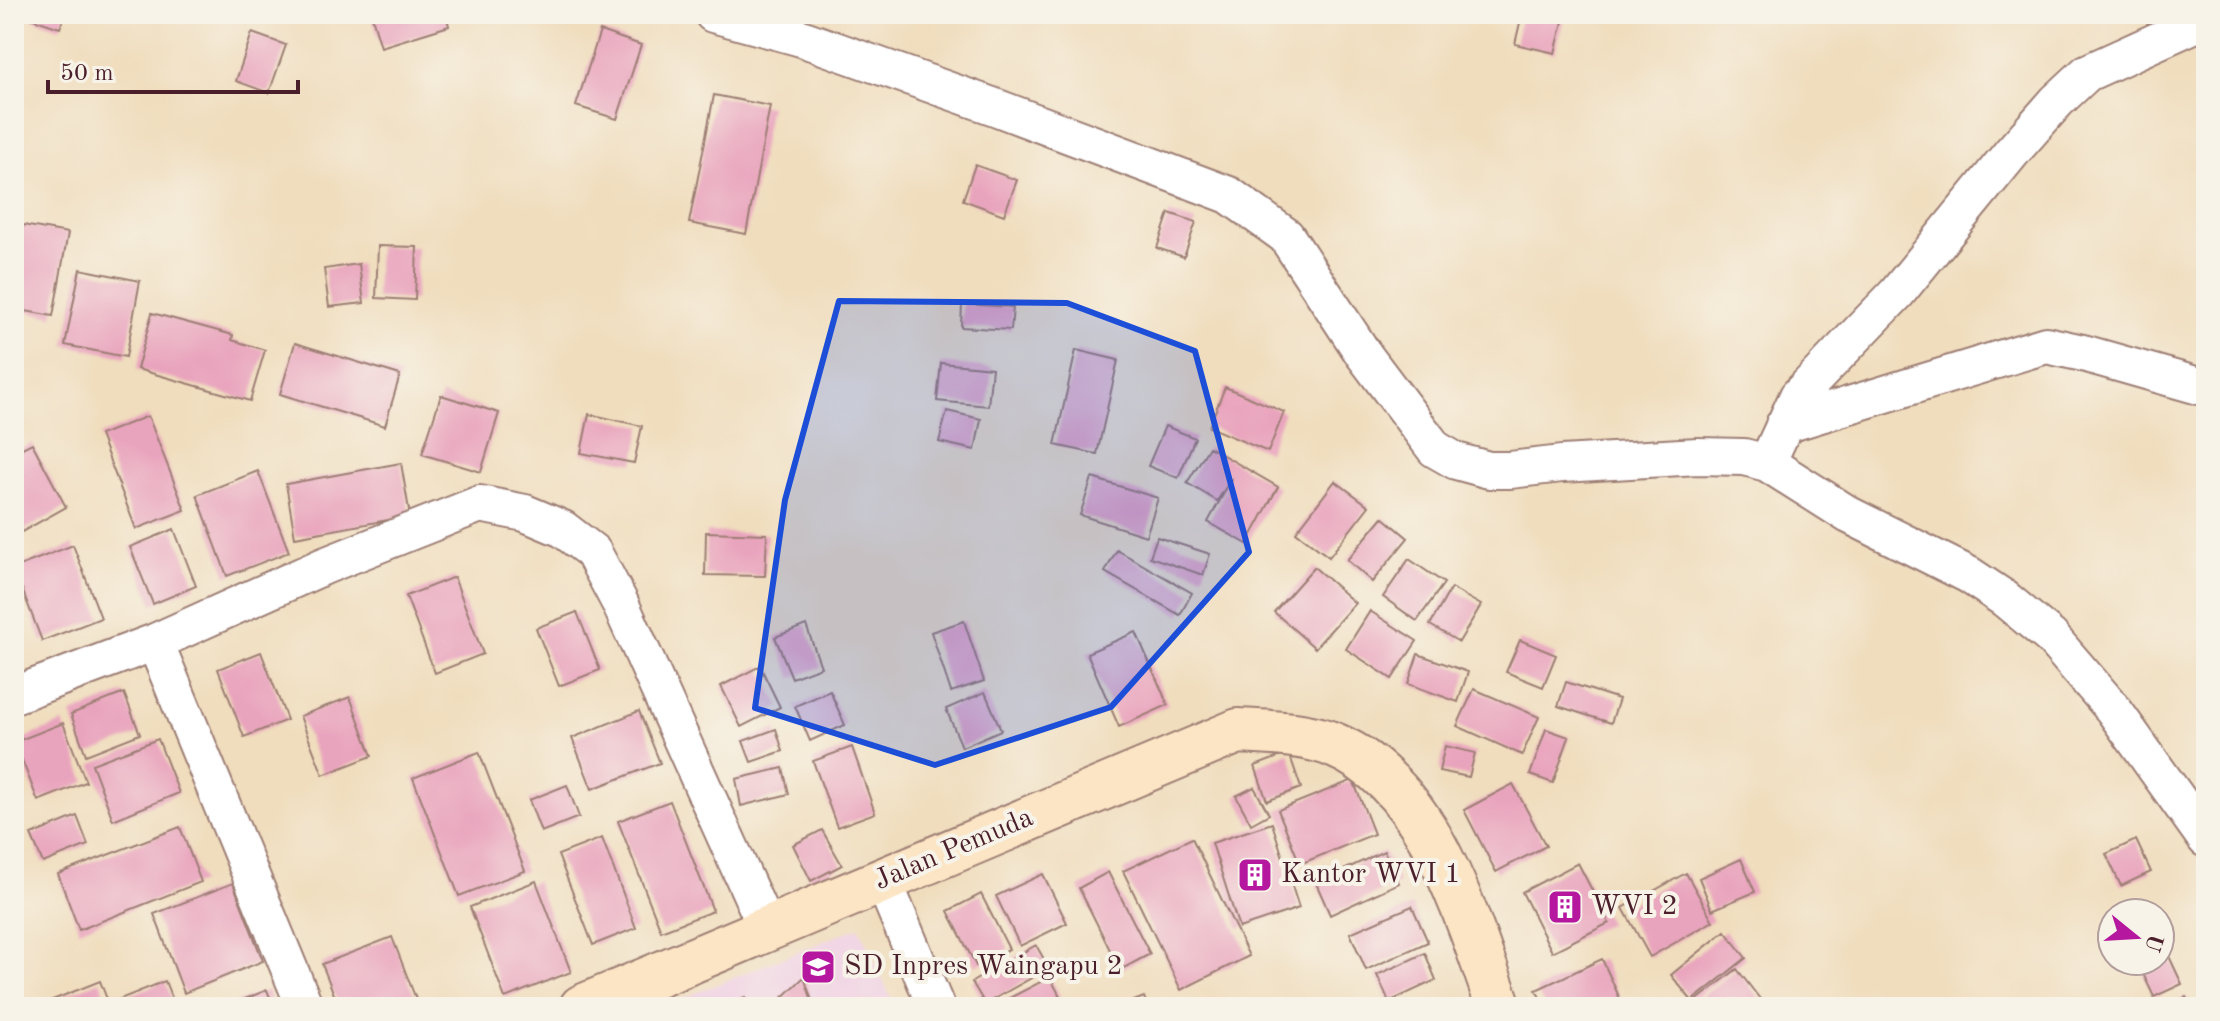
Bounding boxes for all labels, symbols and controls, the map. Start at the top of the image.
scale bar [48,44,298,94]
text: 50 m [60,62,114,86]
street label: Jalan Pemuda [871,804,1038,896]
building icon: Kantor WVI 1 [1236,856,1274,894]
place label: Kantor WVI 1 [1281,861,1461,889]
building icon: WVI 2 [1546,888,1584,926]
place label: WVI 2 [1591,893,1678,921]
north arrow [2096,897,2176,977]
text: U [2140,931,2166,954]
school or university icon: SD Inpres Waingapu 2 [799,948,837,986]
place label: SD Inpres Waingapu 2 [844,953,1123,981]

